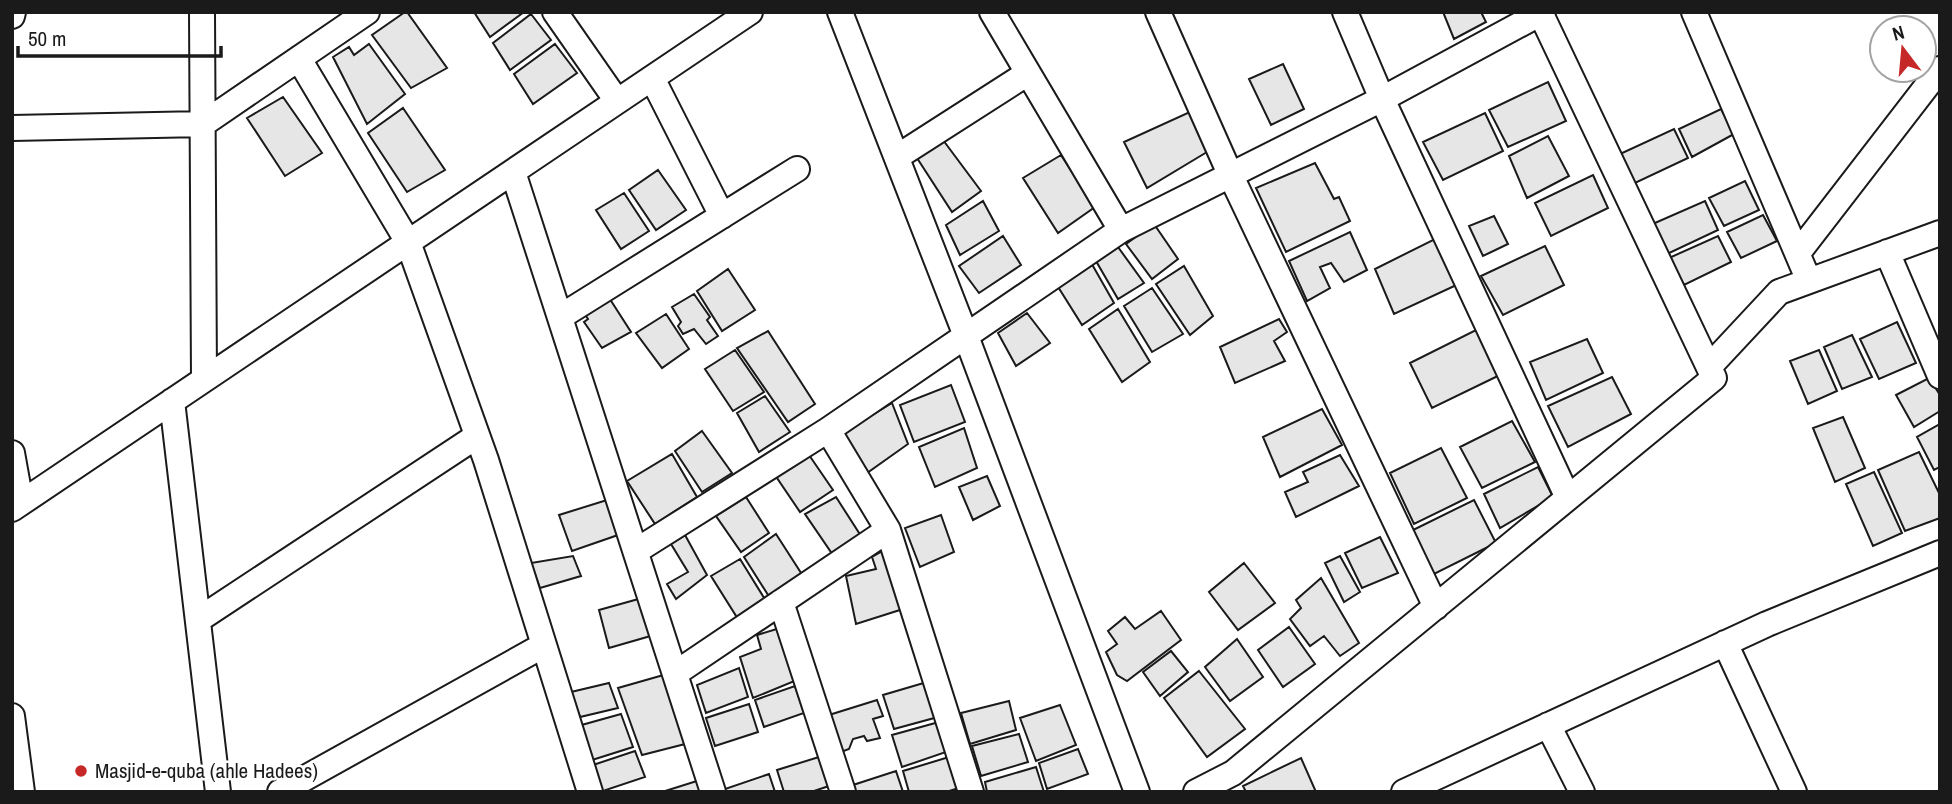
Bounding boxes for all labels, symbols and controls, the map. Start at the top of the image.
scale bar [18,14,220,58]
north arrow [1868,14,1938,84]
text: N [1889,19,1907,47]
text: 50 m [28,24,66,53]
place label: Masjid-e-quba (ahle Hadees) [95,756,318,785]
marker: Masjid-e-quba (ahle Hadees) [73,763,89,779]

